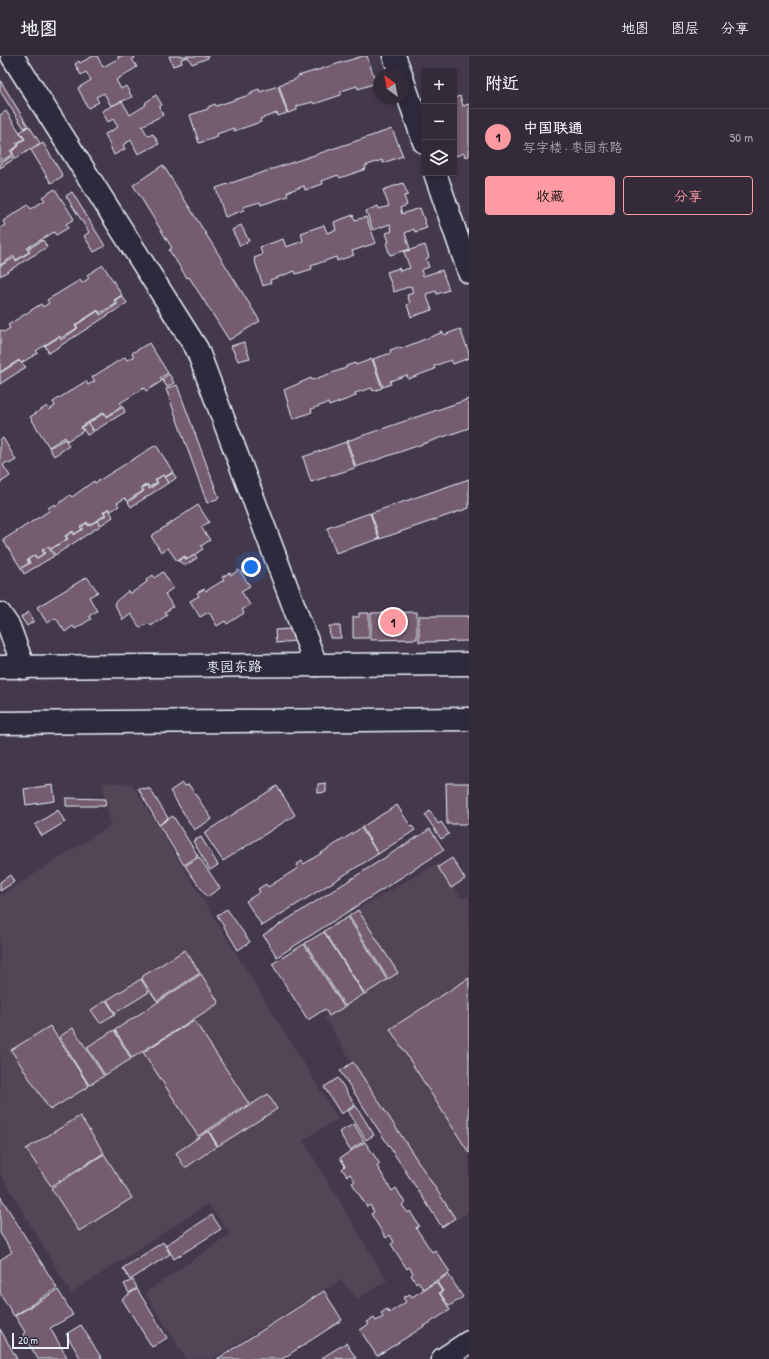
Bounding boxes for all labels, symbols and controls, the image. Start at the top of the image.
text: 地图 [20,15,58,41]
text: 地图 [621,18,649,37]
text: 图层 [671,18,699,37]
text: 分享 [721,18,749,37]
north arrow [373,68,409,104]
map controls [421,68,457,176]
button: + [421,68,457,104]
text: 附近 [485,71,519,94]
button: − [421,104,457,140]
text: 中国联通 [523,117,583,138]
text: 1 [496,128,500,146]
text: 50 m [730,128,753,146]
text: 写字楼 · 枣园东路 [523,138,623,156]
button: layers [421,140,457,176]
button: 收藏 [485,176,615,215]
button: 分享 [623,176,753,215]
your location [241,557,261,577]
pin: 1 [380,607,406,637]
street label: 枣园东路 [206,656,262,676]
scale bar [12,1331,69,1350]
text: 20 m [18,1333,38,1347]

